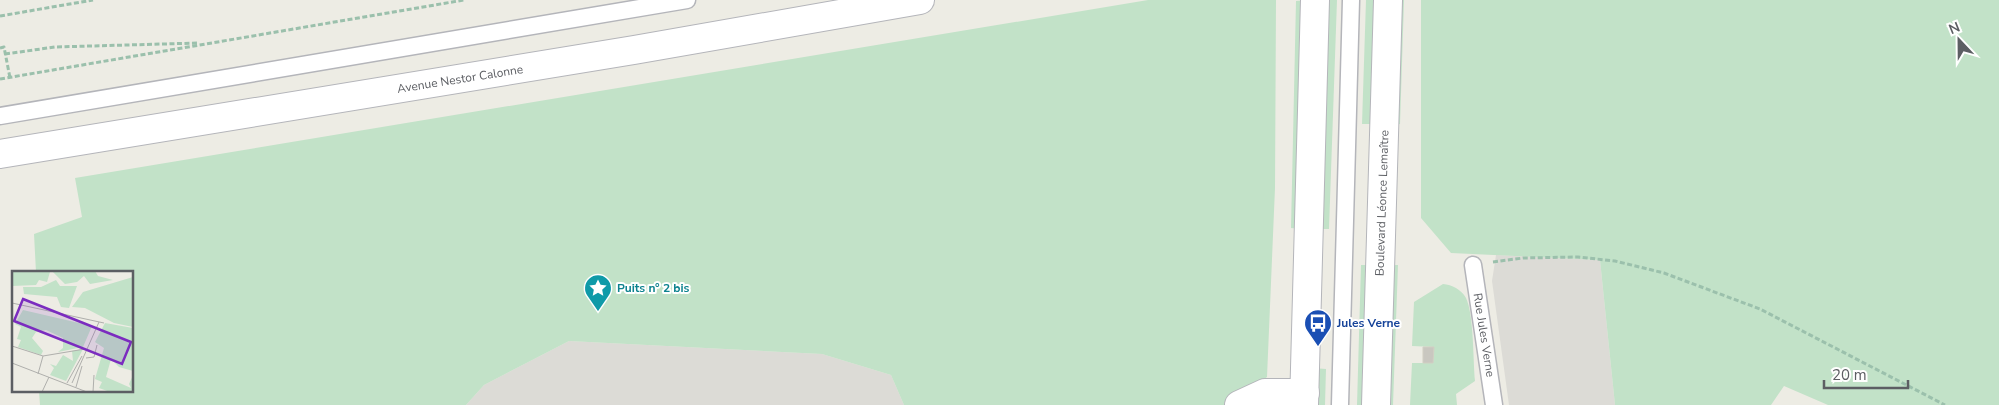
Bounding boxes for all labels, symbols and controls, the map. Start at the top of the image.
north arrow [1934,15,1984,65]
text: N [1946,18,1963,39]
street label: Avenue Nestor Calonne [396,61,524,97]
street label: Boulevard Léonce Lemaître [1371,130,1393,276]
inset map [12,271,134,392]
place icon: Puits n° 2 bis [583,273,613,312]
place label: Puits n° 2 bis [617,280,690,296]
street label: Rue Jules Verne [1469,292,1499,378]
bus stop icon: Jules Verne [1303,308,1333,347]
place label: Jules Verne [1336,315,1401,331]
scale bar [1824,358,1908,390]
text: 20 m [1832,365,1867,385]

